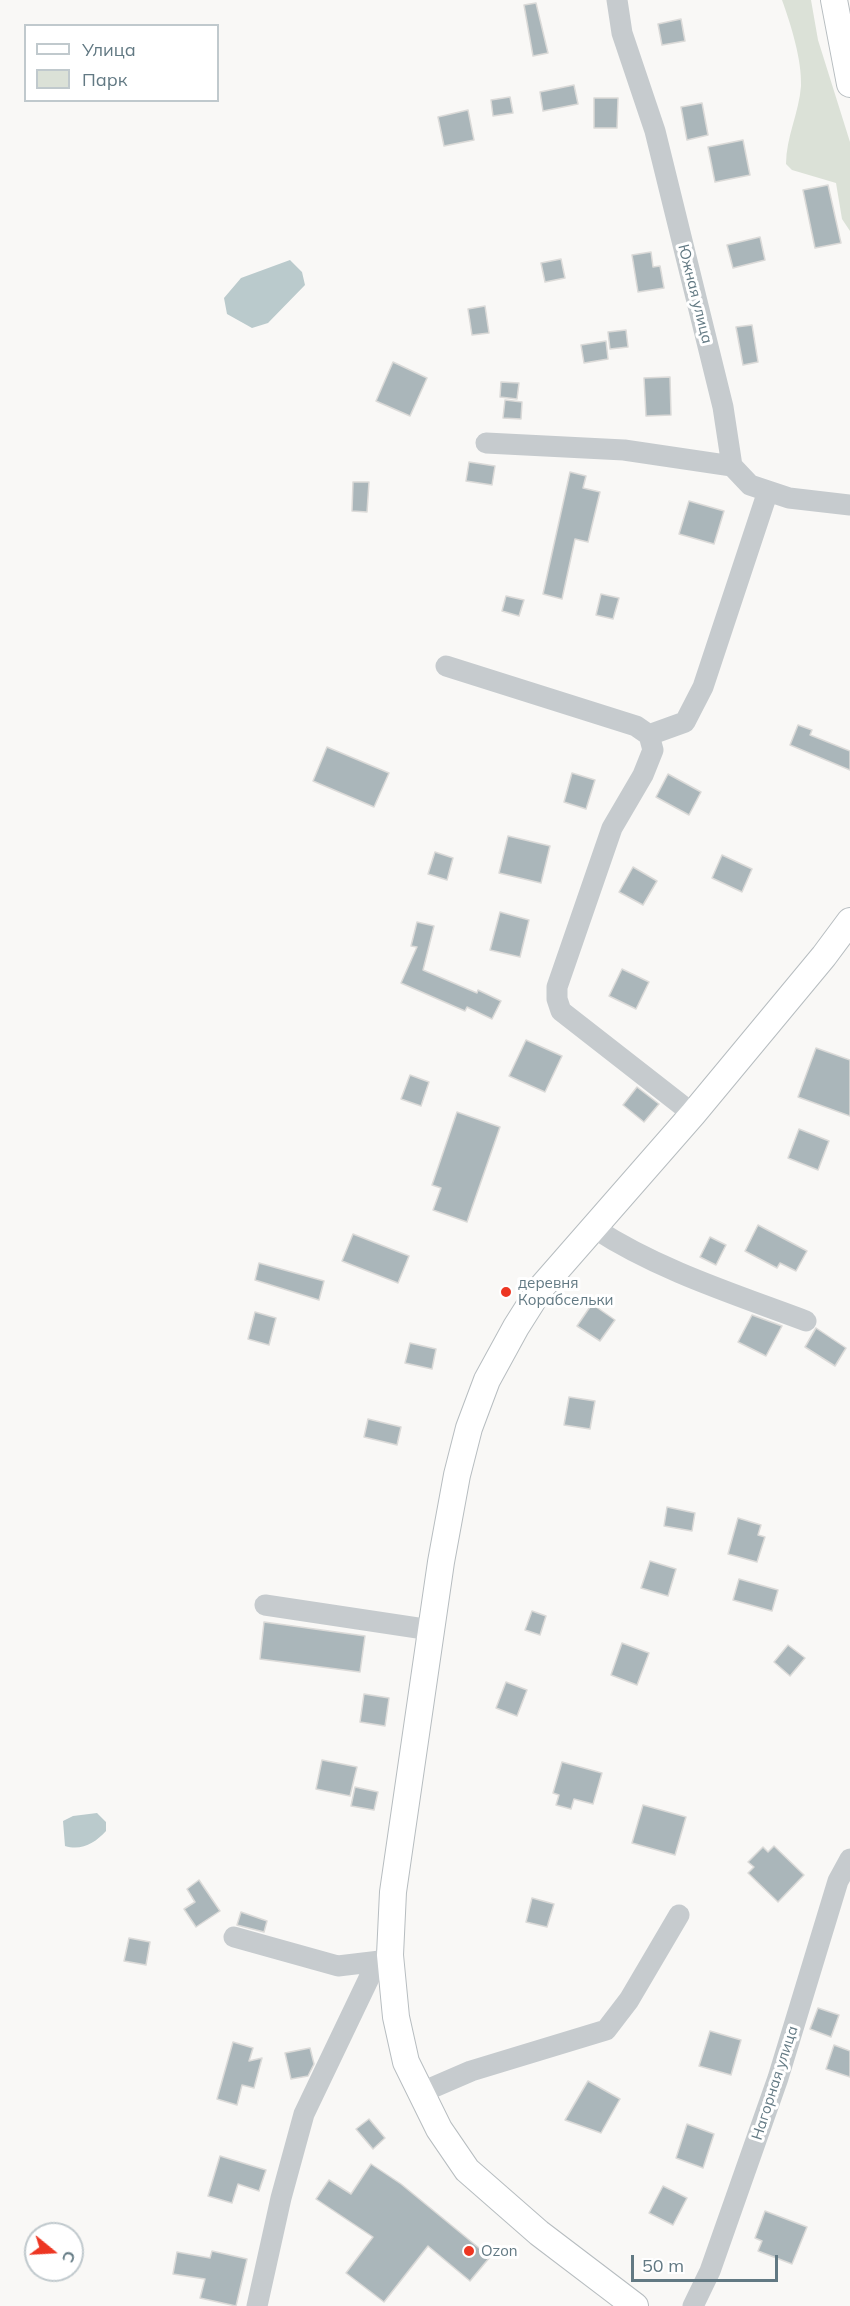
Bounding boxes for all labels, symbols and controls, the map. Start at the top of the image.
legend [24,24,219,102]
text: Улица [82,38,136,61]
text: Парк [82,68,127,91]
street label: Южная улица [674,242,716,346]
place label: деревня Корабсельки [518,1274,613,1309]
marker: деревня Корабсельки [499,1285,513,1299]
street label: Нагорная улица [748,2024,802,2142]
north arrow [24,2222,84,2282]
place label: Ozon [481,2242,518,2260]
scale bar [634,2243,781,2281]
marker: Ozon [462,2244,476,2258]
text: С [58,2249,80,2265]
text: 50 m [642,2254,684,2277]

